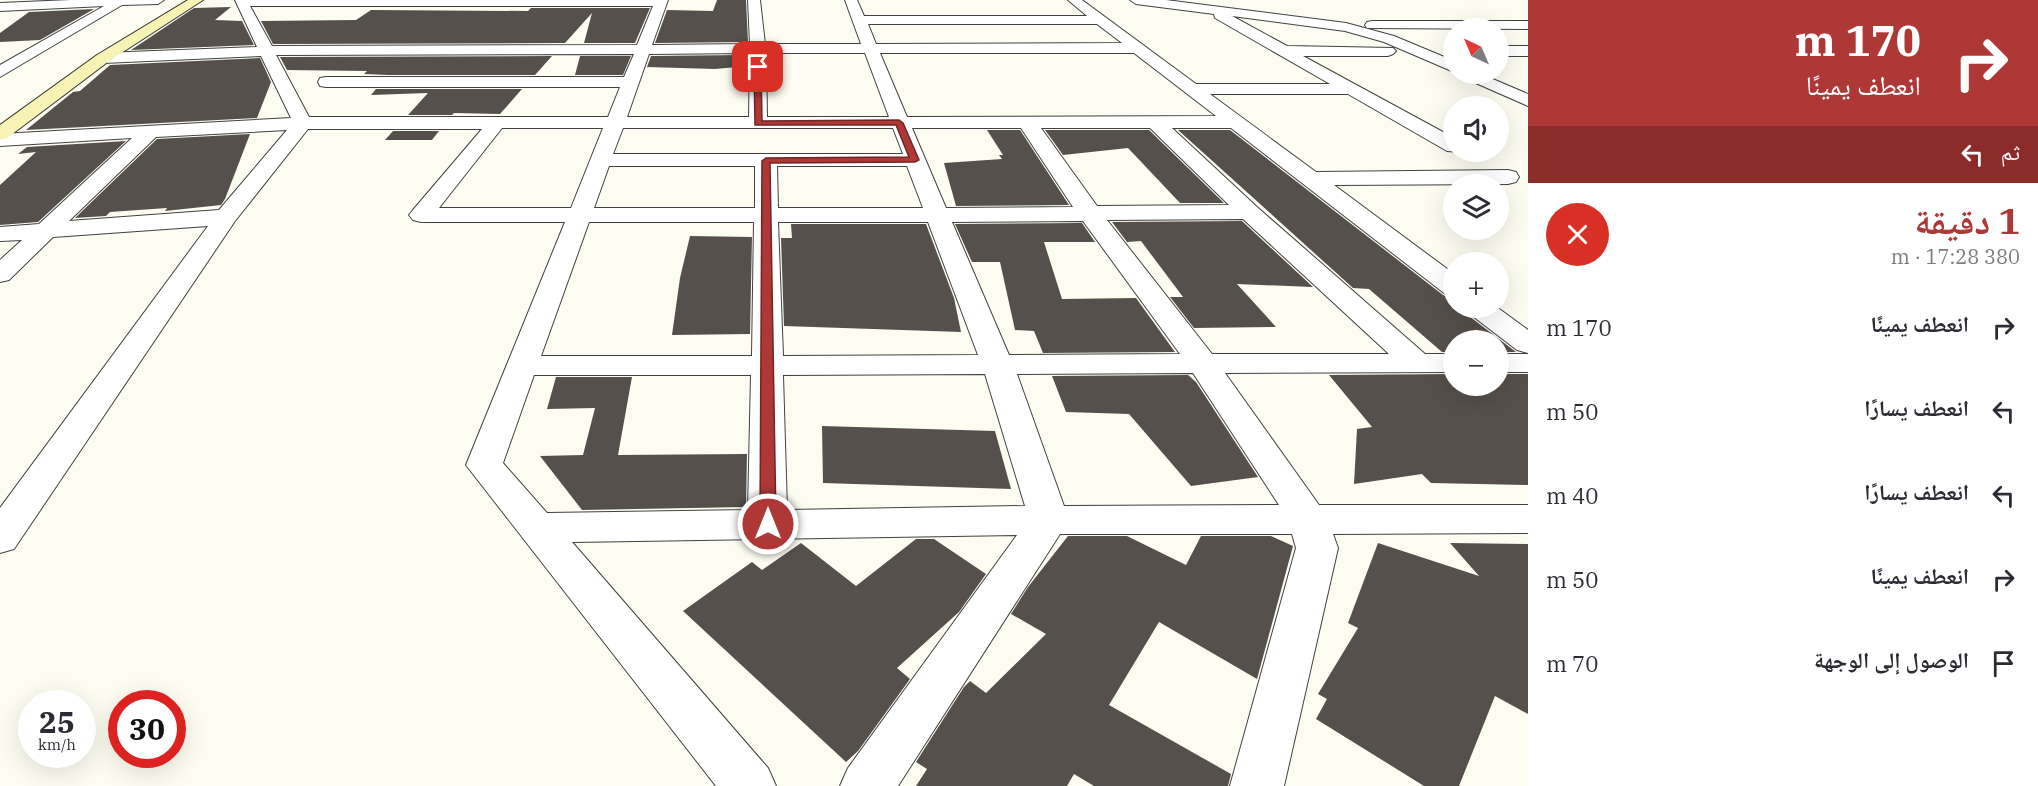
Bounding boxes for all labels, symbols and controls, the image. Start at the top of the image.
text: 170 m [1795,13,1921,68]
north arrow [1443,18,1509,84]
map controls [1443,18,1509,396]
icon: right [1942,24,2020,102]
pin [732,41,783,92]
icon: arrive [741,50,774,83]
text: انعطف يمينًا [1806,67,1921,102]
button: sound [1443,96,1509,162]
text: ثم [2001,137,2020,166]
icon: left [1956,138,1989,171]
button: layers [1443,174,1509,240]
text: 1 دقيقة [1914,197,2020,244]
button: close [1546,203,1609,266]
text: 380 m · 17:28 [1891,243,2020,270]
button: + [1443,252,1509,318]
text: انعطف يمينًا [1871,309,1969,338]
icon: right [1987,311,2020,344]
text: 170 m [1546,313,1612,342]
button: − [1443,330,1509,396]
text: انعطف يسارًا [1864,393,1969,422]
icon: left [1987,395,2020,428]
text: 50 m [1546,397,1598,426]
text: انعطف يسارًا [1864,477,1969,506]
icon: left [1987,479,2020,512]
text: 40 m [1546,481,1598,510]
position arrow [736,492,800,556]
text: انعطف يمينًا [1871,561,1969,590]
icon: right [1987,563,2020,596]
text: 50 m [1546,565,1598,594]
text: الوصول إلى الوجهة [1814,645,1969,674]
icon: arrive [1987,647,2020,680]
text: 70 m [1546,649,1598,678]
speed limit sign: 30 [108,690,186,768]
text: 25 [39,702,75,741]
text: km/h [38,735,76,754]

